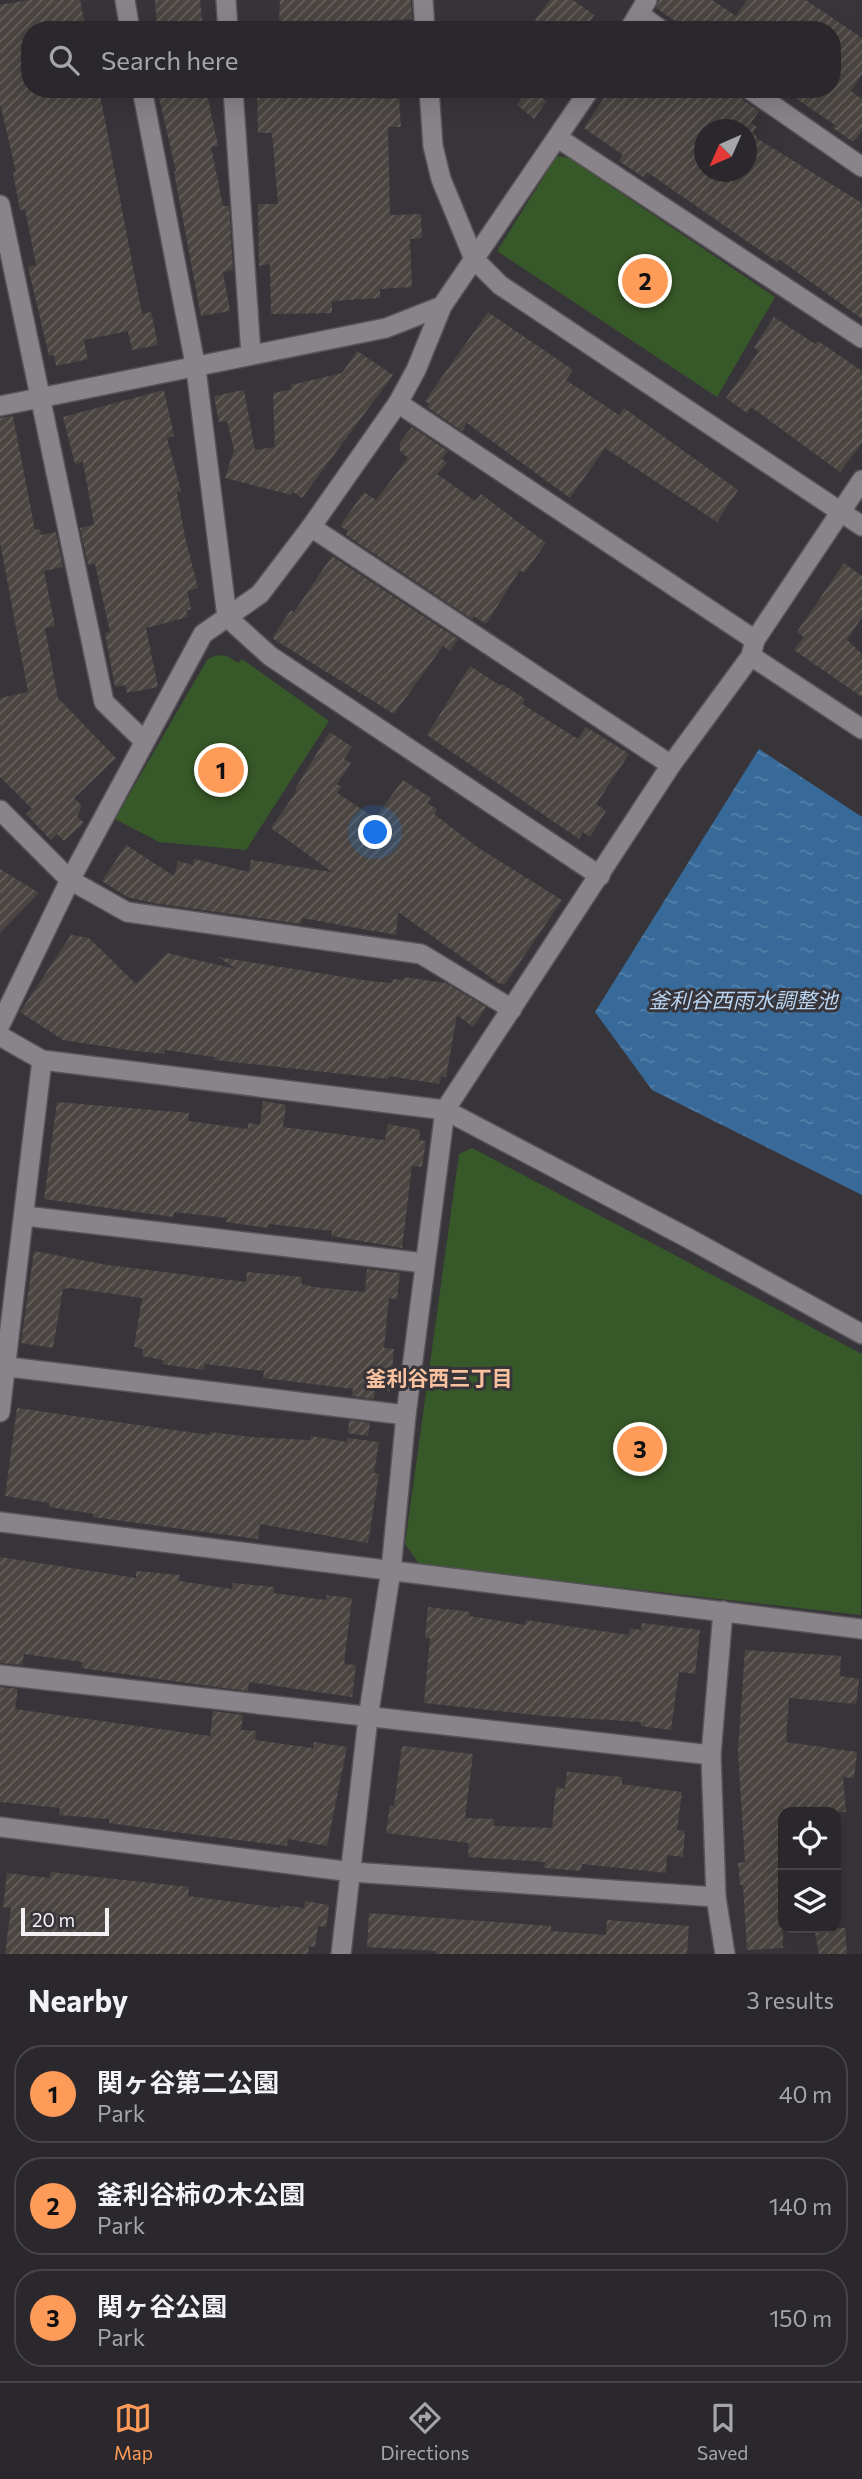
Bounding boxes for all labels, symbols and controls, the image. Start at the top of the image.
search box [21,21,841,98]
icon: search [45,41,83,79]
text: Search here [101,44,239,75]
north arrow [694,119,757,182]
pin: 2 [622,255,668,307]
pin: 1 [198,744,244,796]
your location [358,815,392,849]
water label: 釜利谷西雨水調整池 [649,987,839,1012]
district label: 釜利谷西三丁目 [366,1365,513,1390]
pin: 3 [617,1423,663,1475]
map controls [778,1807,841,1933]
button: locate [778,1807,841,1870]
button: layers [778,1870,841,1933]
scale bar [21,1905,108,1937]
text: 20 m [32,1908,75,1931]
text: Nearby [28,1981,128,2018]
text: 3 results [747,1986,834,2014]
text: 関ヶ谷第二公園 [97,2066,279,2097]
text: 1 [48,2080,58,2108]
text: 40 m [779,2080,832,2108]
text: Park [97,2099,145,2127]
text: 釜利谷柿の木公園 [97,2178,305,2209]
text: 2 [46,2192,60,2220]
text: 140 m [769,2192,832,2220]
text: Park [97,2211,145,2239]
text: 関ヶ谷公園 [97,2290,227,2321]
text: 3 [46,2304,60,2332]
text: 150 m [769,2304,832,2332]
text: Park [97,2323,145,2351]
tab: Map [114,2399,153,2464]
tab: Directions [380,2399,470,2464]
tab: Saved [697,2399,748,2464]

